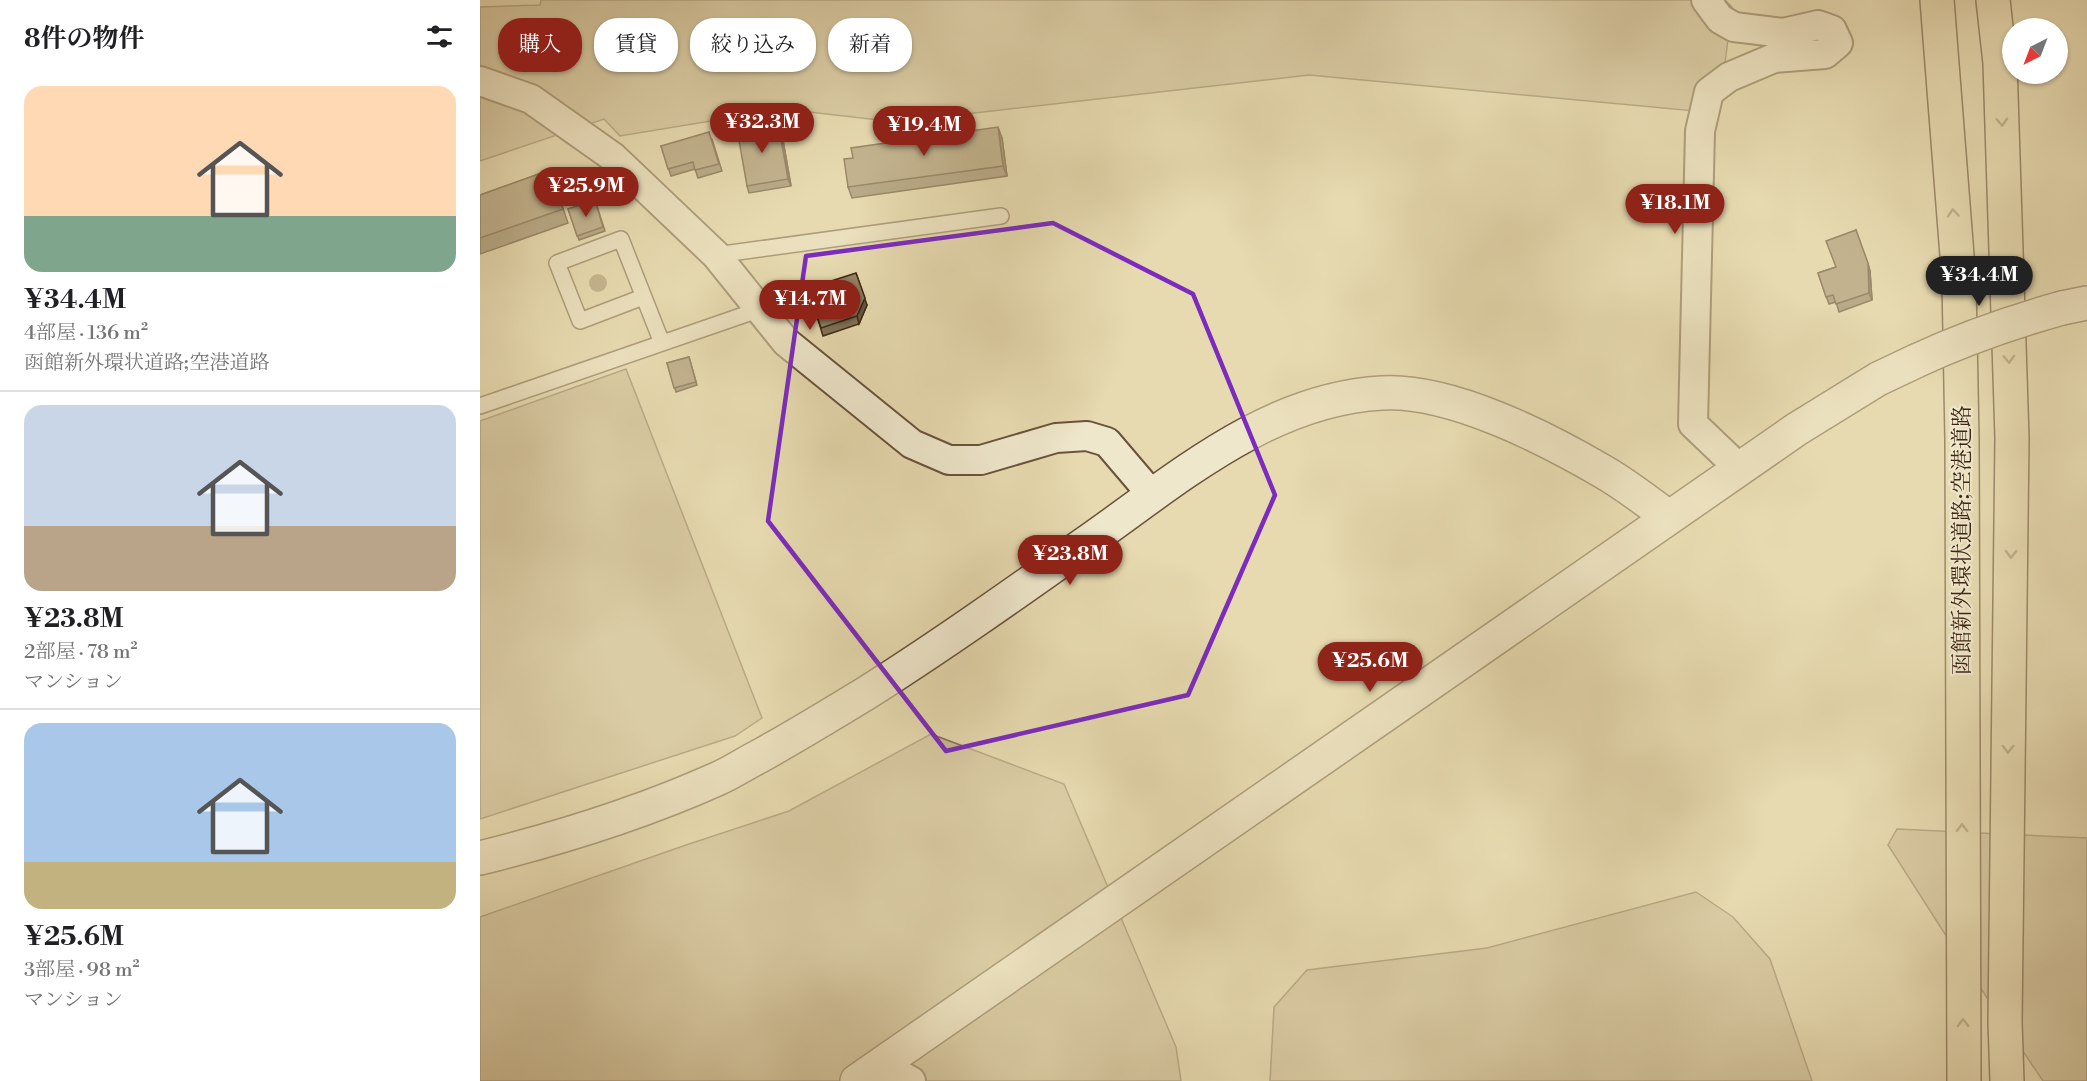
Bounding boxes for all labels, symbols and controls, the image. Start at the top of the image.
chip: 購入 [498,18,582,72]
chip: 賃貸 [594,18,678,72]
chip: 絞り込み [690,18,816,72]
chip: 新着 [828,18,912,72]
north arrow [2002,18,2068,84]
map controls [2002,18,2068,84]
icon: filters [423,20,456,53]
text: 8件の物件 [24,23,145,55]
pin: ¥32.3M [713,103,811,154]
pin: ¥19.4M [875,106,973,157]
text: ¥32.3M [724,110,800,135]
text: ¥19.4M [887,113,961,138]
one-way arrow [1995,117,2008,126]
icon: home [186,125,294,233]
pin: ¥25.9M [537,167,635,218]
text: ¥25.9M [548,174,624,199]
pin: ¥18.1M [1626,184,1724,235]
text: ¥18.1M [1639,191,1711,216]
one-way arrow [1947,208,1960,217]
pin: ¥34.4M [1930,256,2028,307]
text: ¥34.4M [1940,263,2018,288]
pin: ¥14.7M [761,280,859,331]
text: ¥34.4M [24,284,126,316]
text: ¥14.7M [773,287,847,312]
text: 4部屋 · 136 m² [24,321,148,346]
text: 函館新外環状道路;空港道路 [24,351,270,376]
one-way arrow [2003,354,2016,363]
street label: 函館新外環状道路;空港道路 [1949,405,1976,675]
icon: home [186,444,294,552]
pin: ¥23.8M [1021,535,1119,586]
text: ¥23.8M [1032,542,1108,567]
one-way arrow [2005,549,2017,558]
text: ¥23.8M [24,603,124,635]
text: 2部屋 · 78 m² [24,640,138,665]
pin: ¥25.6M [1321,642,1419,693]
text: ¥25.6M [1332,649,1408,674]
text: マンション [24,670,123,695]
one-way arrow [2002,744,2015,753]
icon: home [186,762,294,870]
one-way arrow [1956,823,1968,832]
text: ¥25.6M [24,921,124,953]
text: 3部屋 · 98 m² [24,958,140,983]
text: マンション [24,988,123,1013]
one-way arrow [1956,1018,1969,1027]

